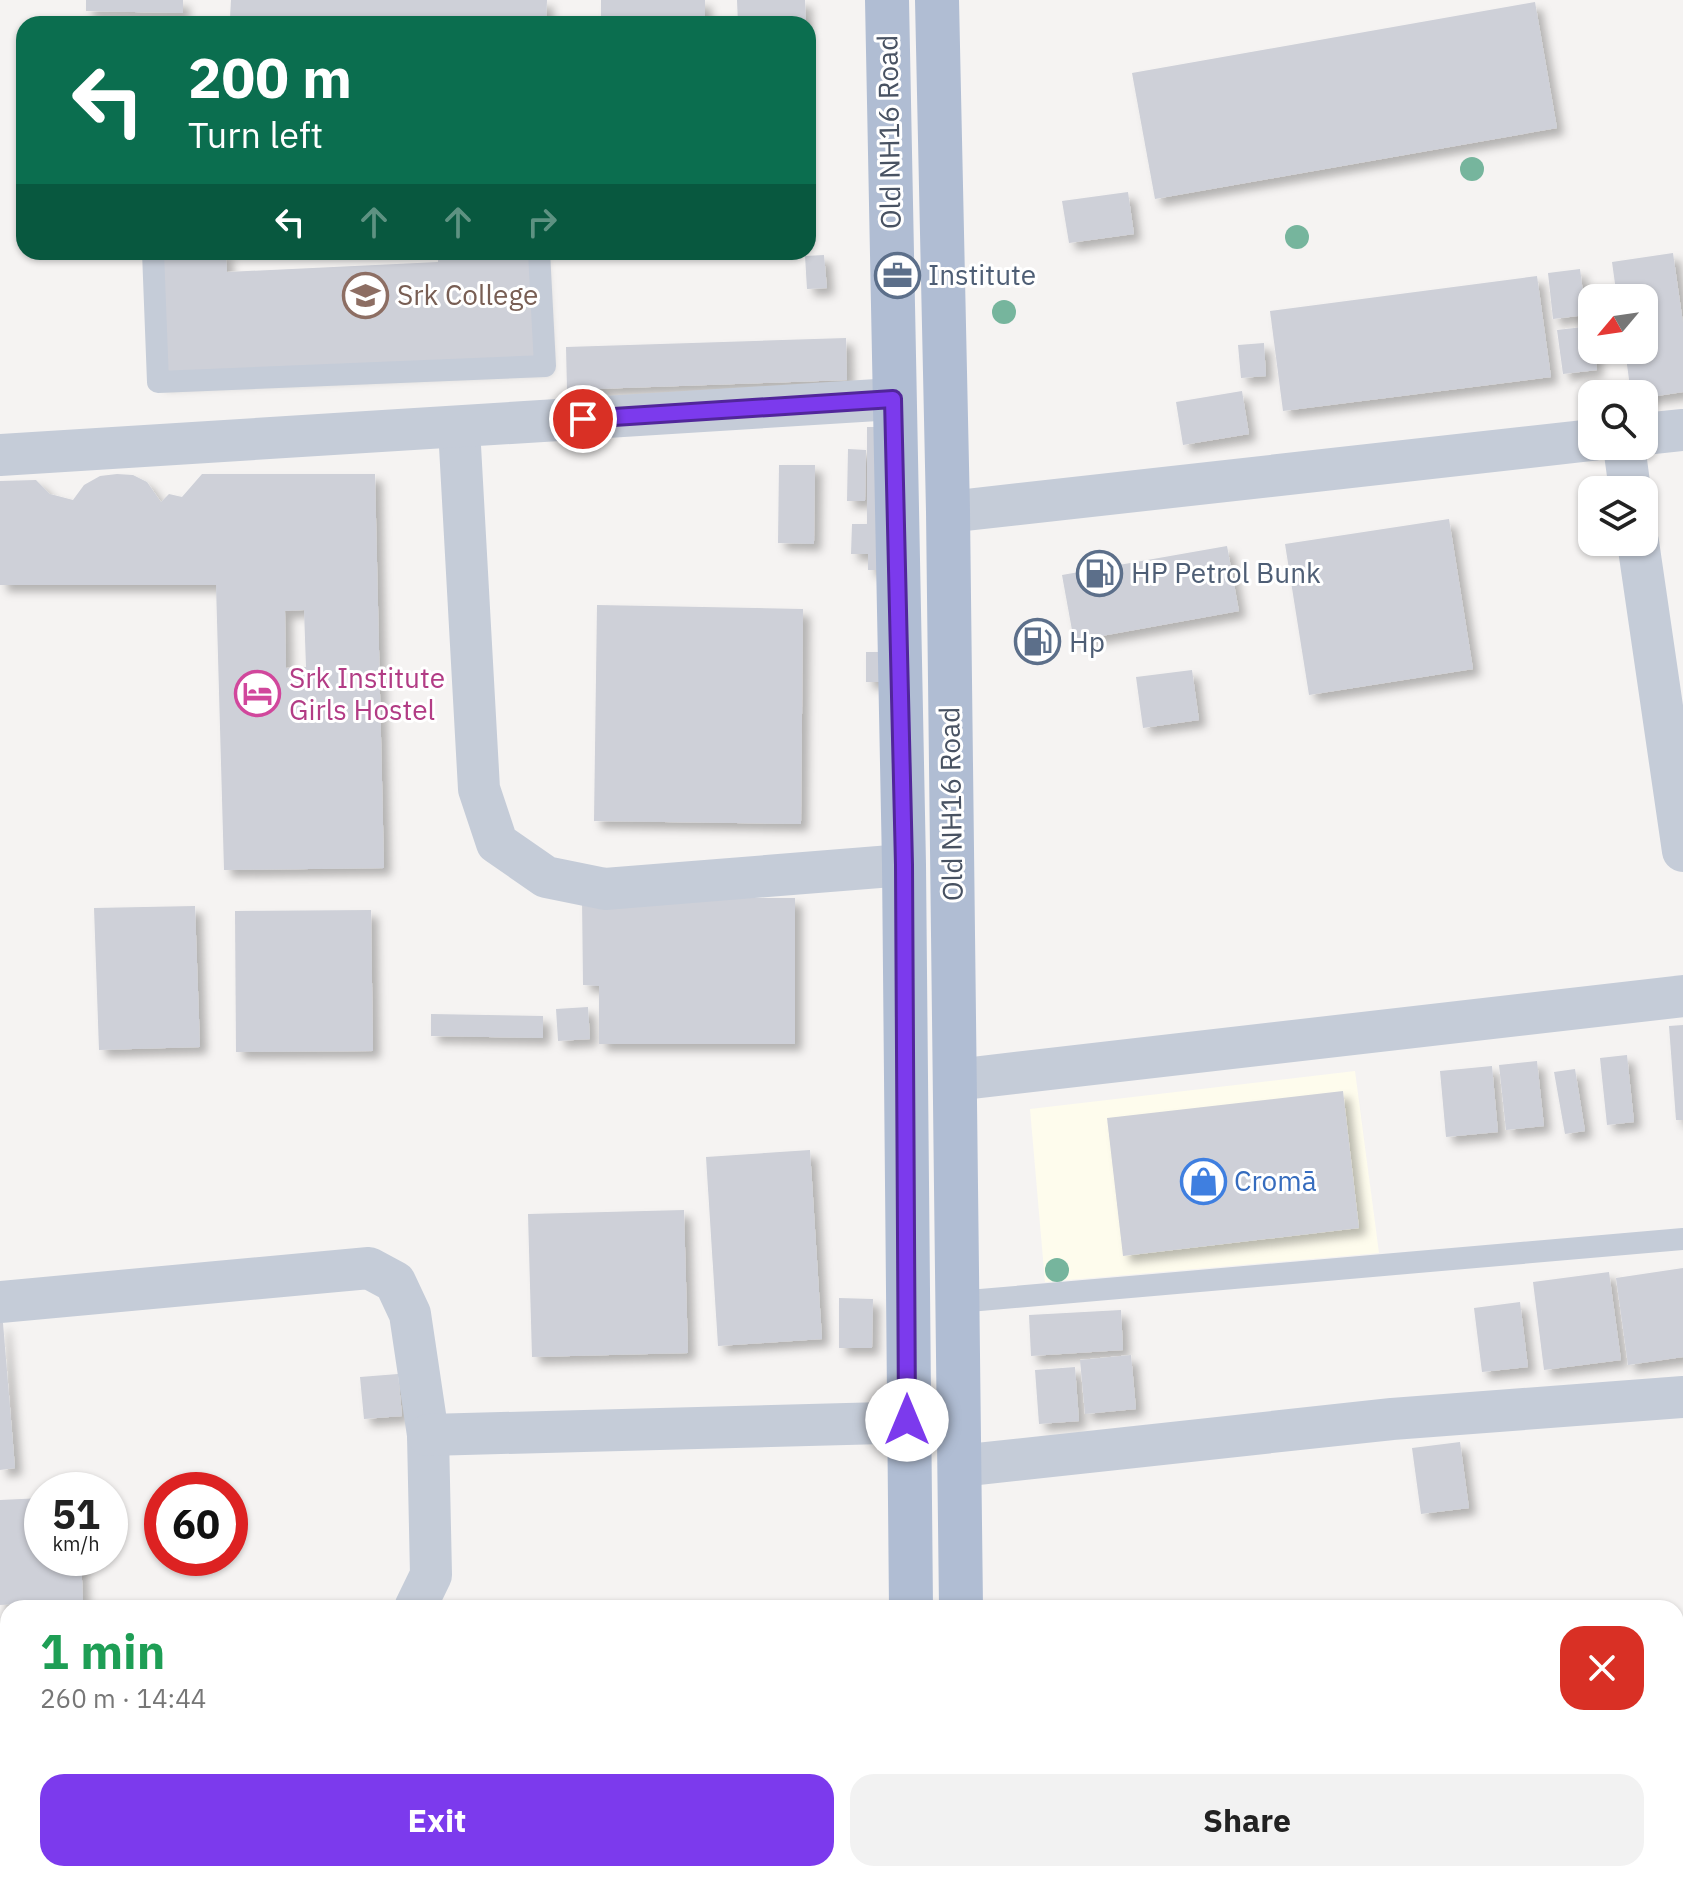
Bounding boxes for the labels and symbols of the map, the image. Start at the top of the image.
street label: Old NH16 Road [868,34,909,230]
office icon: Institute [873,251,921,299]
place label: Institute [928,256,1036,293]
school or university icon: Srk College [342,271,390,319]
place label: Srk College [397,276,538,313]
north arrow [1578,284,1658,364]
pin [549,385,617,453]
fuel station icon: HP Petrol Bunk [1076,549,1124,597]
place label: HP Petrol Bunk [1131,554,1321,591]
fuel station icon: Hp [1014,618,1062,666]
place label: Hp [1069,623,1105,660]
place label: Srk Institute Girls Hostel [289,659,445,728]
hotel icon: Srk Institute Girls Hostel [234,670,282,718]
street label: Old NH16 Road [930,706,971,902]
shop icon: Cromā [1179,1157,1227,1205]
place label: Cromā [1234,1162,1317,1199]
position arrow [865,1378,949,1462]
speed limit sign: 60 [144,1472,248,1576]

